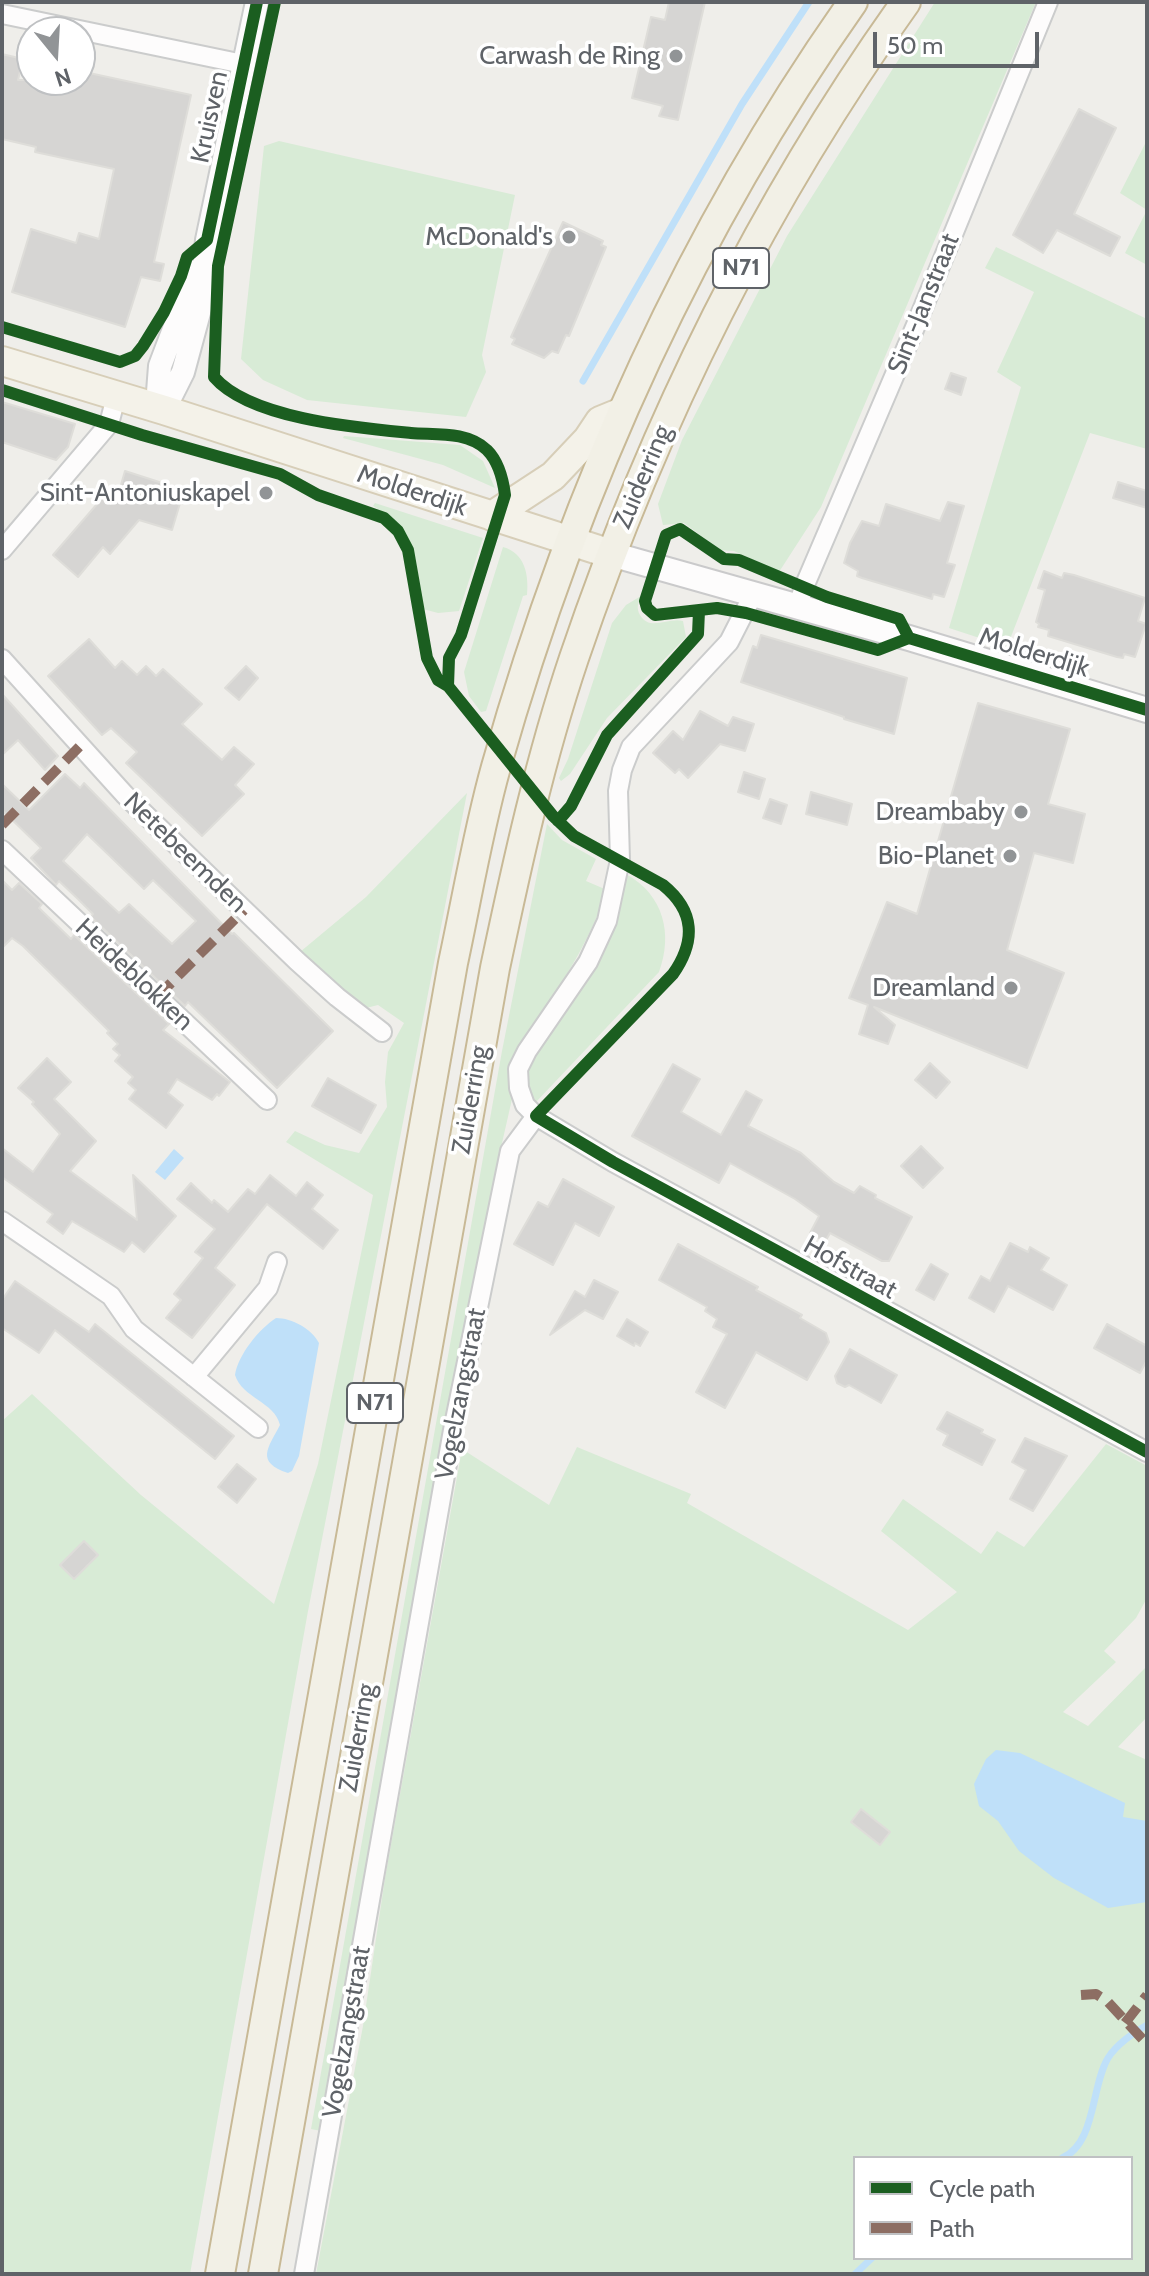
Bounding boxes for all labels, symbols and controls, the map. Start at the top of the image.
north arrow [16,16,96,96]
scale bar [877,16,1043,66]
text: 50 m [887,31,943,60]
place label: Carwash de Ring [479,40,660,72]
marker: Carwash de Ring [667,47,685,65]
text: N [51,62,75,93]
street label: Kruisven [185,68,235,166]
place label: McDonald's [425,221,553,253]
marker: McDonald's [560,228,578,246]
street label: Sint-Janstraat [882,229,966,379]
road number: N71 [713,248,769,288]
street label: Zuiderring [607,420,679,534]
street label: Molderdijk [353,459,471,523]
place label: Sint-Antoniuskapel [40,477,250,509]
marker: Sint-Antoniuskapel [257,484,275,502]
street label: Molderdijk [975,621,1093,685]
street label: Netebeemden [117,786,253,920]
place label: Dreambaby [876,796,1005,828]
marker: Dreambaby [1012,803,1030,821]
place label: Bio-Planet [878,840,994,872]
marker: Bio-Planet [1001,847,1019,865]
street label: Heideblokken [69,912,199,1038]
place label: Dreamland [872,972,995,1004]
marker: Dreamland [1002,979,1020,997]
street label: Zuiderring [446,1043,496,1157]
street label: Hofstraat [798,1230,902,1306]
street label: Vogelzangstraat [429,1306,493,1482]
road number: N71 [347,1383,403,1423]
street label: Zuiderring [333,1681,383,1795]
street label: Vogelzangstraat [317,1944,377,2120]
legend [853,2156,1133,2260]
text: Cycle path [929,2174,1035,2203]
text: Path [929,2214,975,2243]

